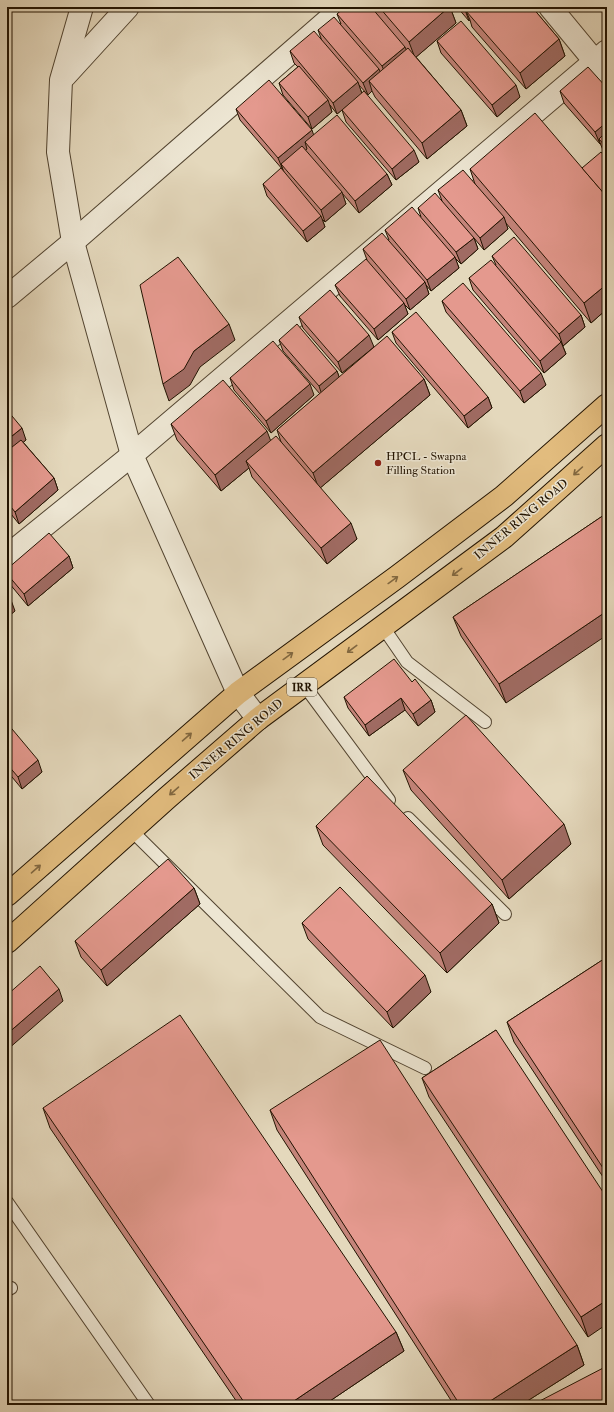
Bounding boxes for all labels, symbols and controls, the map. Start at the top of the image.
place label: HPCL - Swapna Filling Station [386,449,468,478]
marker: HPCL - Swapna Filling Station [373,458,383,468]
one-way arrow [573,466,583,475]
street label: INNER RING ROAD [471,476,572,563]
one-way arrow [451,568,462,576]
one-way arrow [388,576,399,584]
one-way arrow [347,645,358,653]
one-way arrow [283,652,294,660]
road number: IRR [287,678,317,696]
street label: INNER RING ROAD [186,696,287,783]
one-way arrow [182,733,192,742]
one-way arrow [169,787,179,796]
one-way arrow [31,865,41,874]

